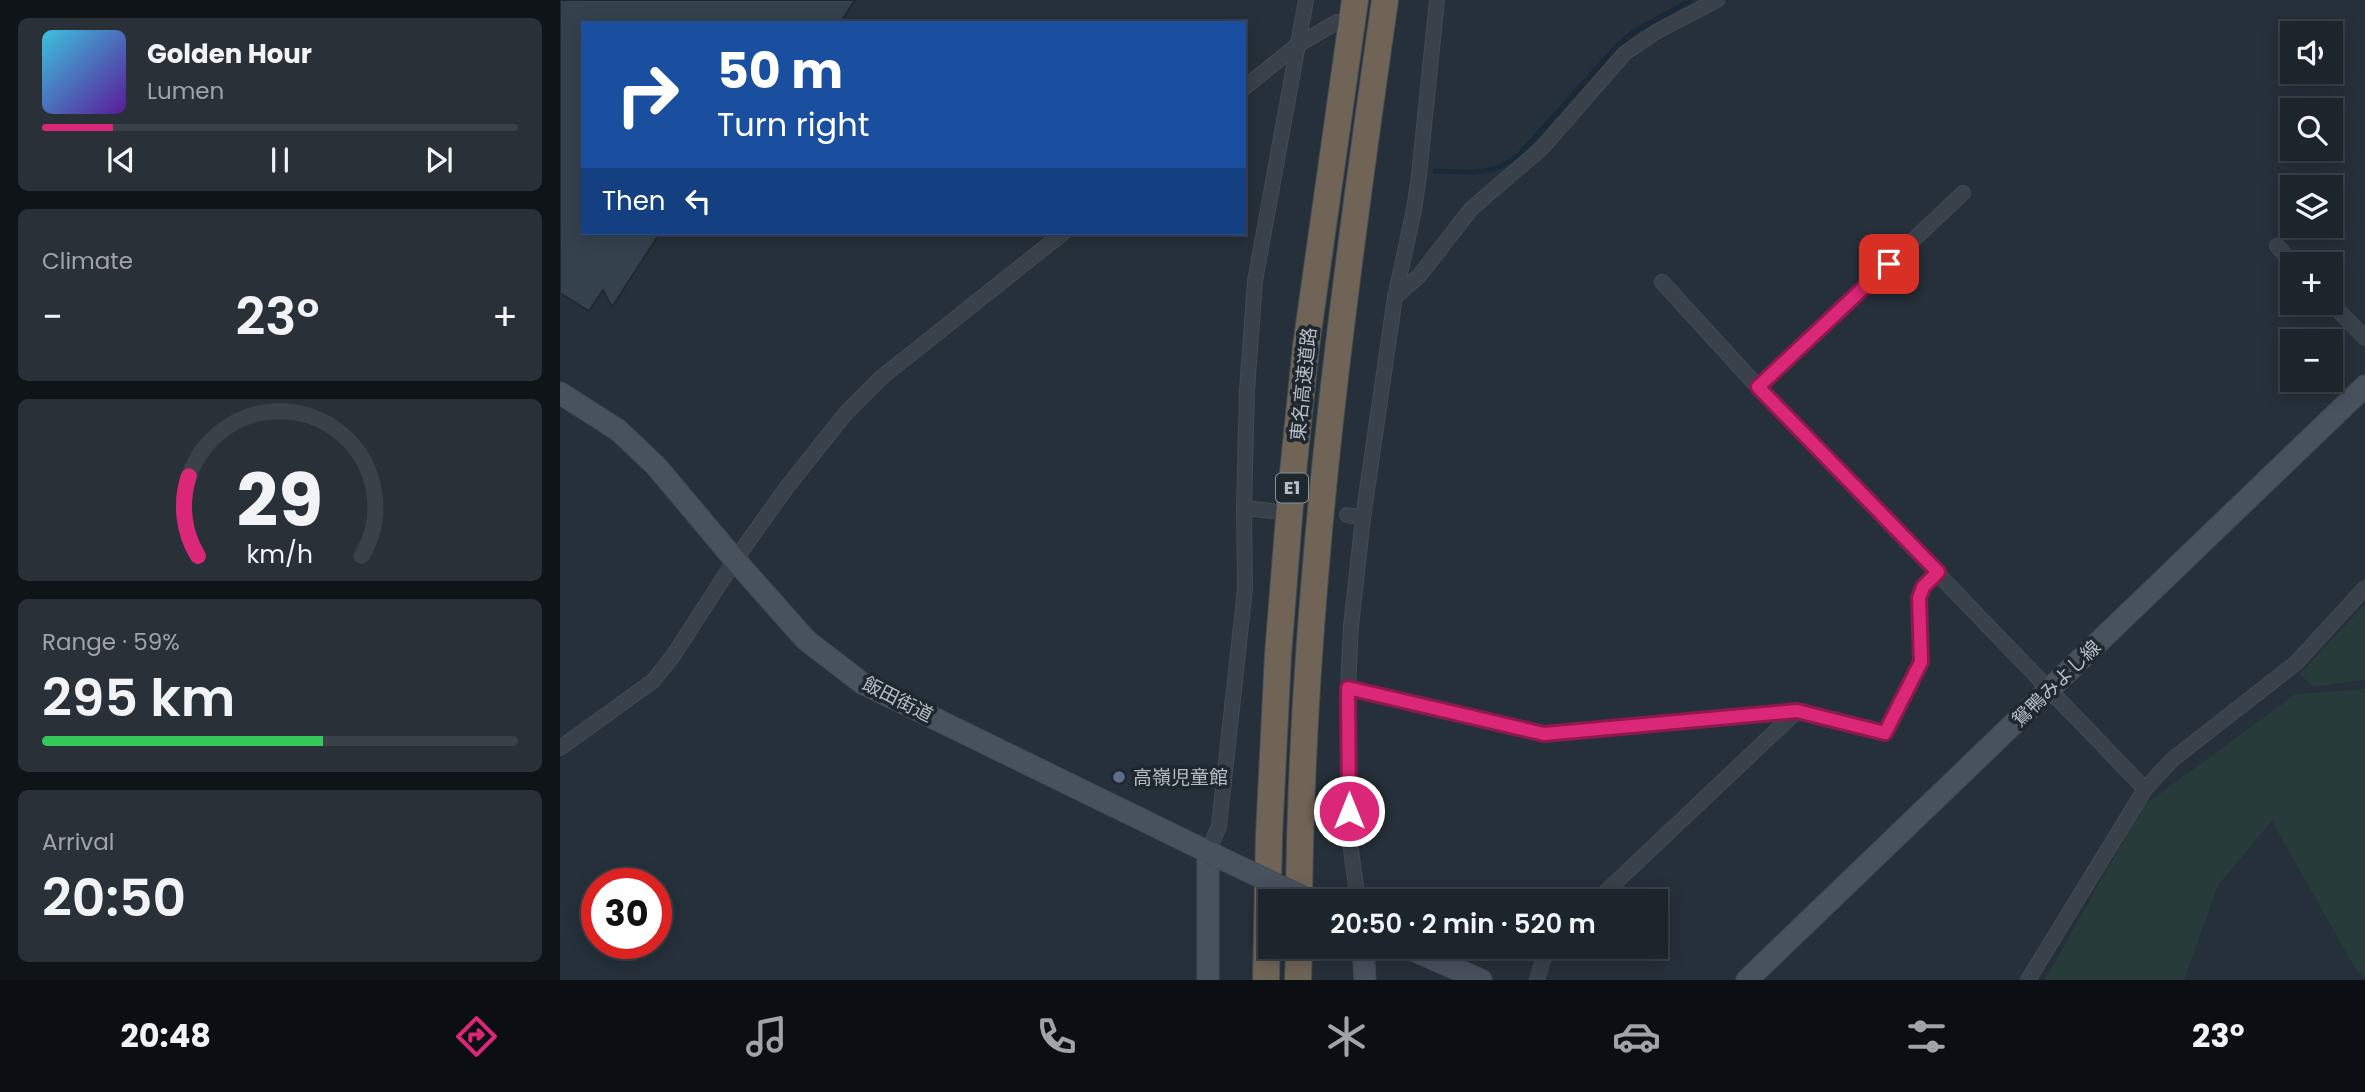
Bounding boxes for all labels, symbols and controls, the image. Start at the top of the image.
map controls [2280,21,2343,392]
button: sound [2280,21,2343,84]
text: Golden Hour [147,36,312,72]
text: 50 m [717,37,843,105]
icon: right [602,49,693,140]
text: Lumen [147,75,224,107]
button: search [2280,98,2343,161]
text: Turn right [717,102,869,147]
icon: previous [102,141,140,179]
icon: pause [261,141,299,179]
icon: next [420,141,458,179]
button: layers [2280,175,2343,238]
icon: left [679,182,717,220]
text: Then [602,183,665,219]
pin [1859,234,1919,294]
text: Climate [42,245,133,277]
icon: arrive [1870,245,1908,283]
button: + [2280,252,2343,315]
text: 23° [235,280,320,353]
text: − [42,290,63,343]
text: + [492,290,518,343]
street label: 東名高速道路 [1284,326,1323,442]
button: − [2280,329,2343,392]
text: 29 [237,450,323,551]
road number: E1 [1276,474,1308,502]
text: km/h [247,537,313,572]
text: Range · 59% [42,626,180,658]
street label: 鴛鴨みよし線 [2006,634,2107,733]
text: 295 km [42,661,235,734]
street label: 飯田街道 [858,670,938,729]
place label: 高嶺児童館 [1133,764,1228,791]
marker: 高嶺児童館 [1111,769,1127,785]
position arrow [1312,774,1386,848]
text: Arrival [42,826,114,858]
text: 20:50 [42,861,186,934]
speed limit sign: 30 [581,868,672,959]
text: 20:50 · 2 min · 520 m [1330,906,1596,942]
icon: directions [452,1012,501,1061]
icon: music [742,1012,791,1061]
icon: phone [1032,1012,1081,1061]
icon: climate [1322,1012,1371,1061]
icon: car [1612,1012,1661,1061]
icon: filters [1902,1012,1951,1061]
text: 20:48 [120,1013,211,1058]
text: 23° [2192,1013,2244,1058]

